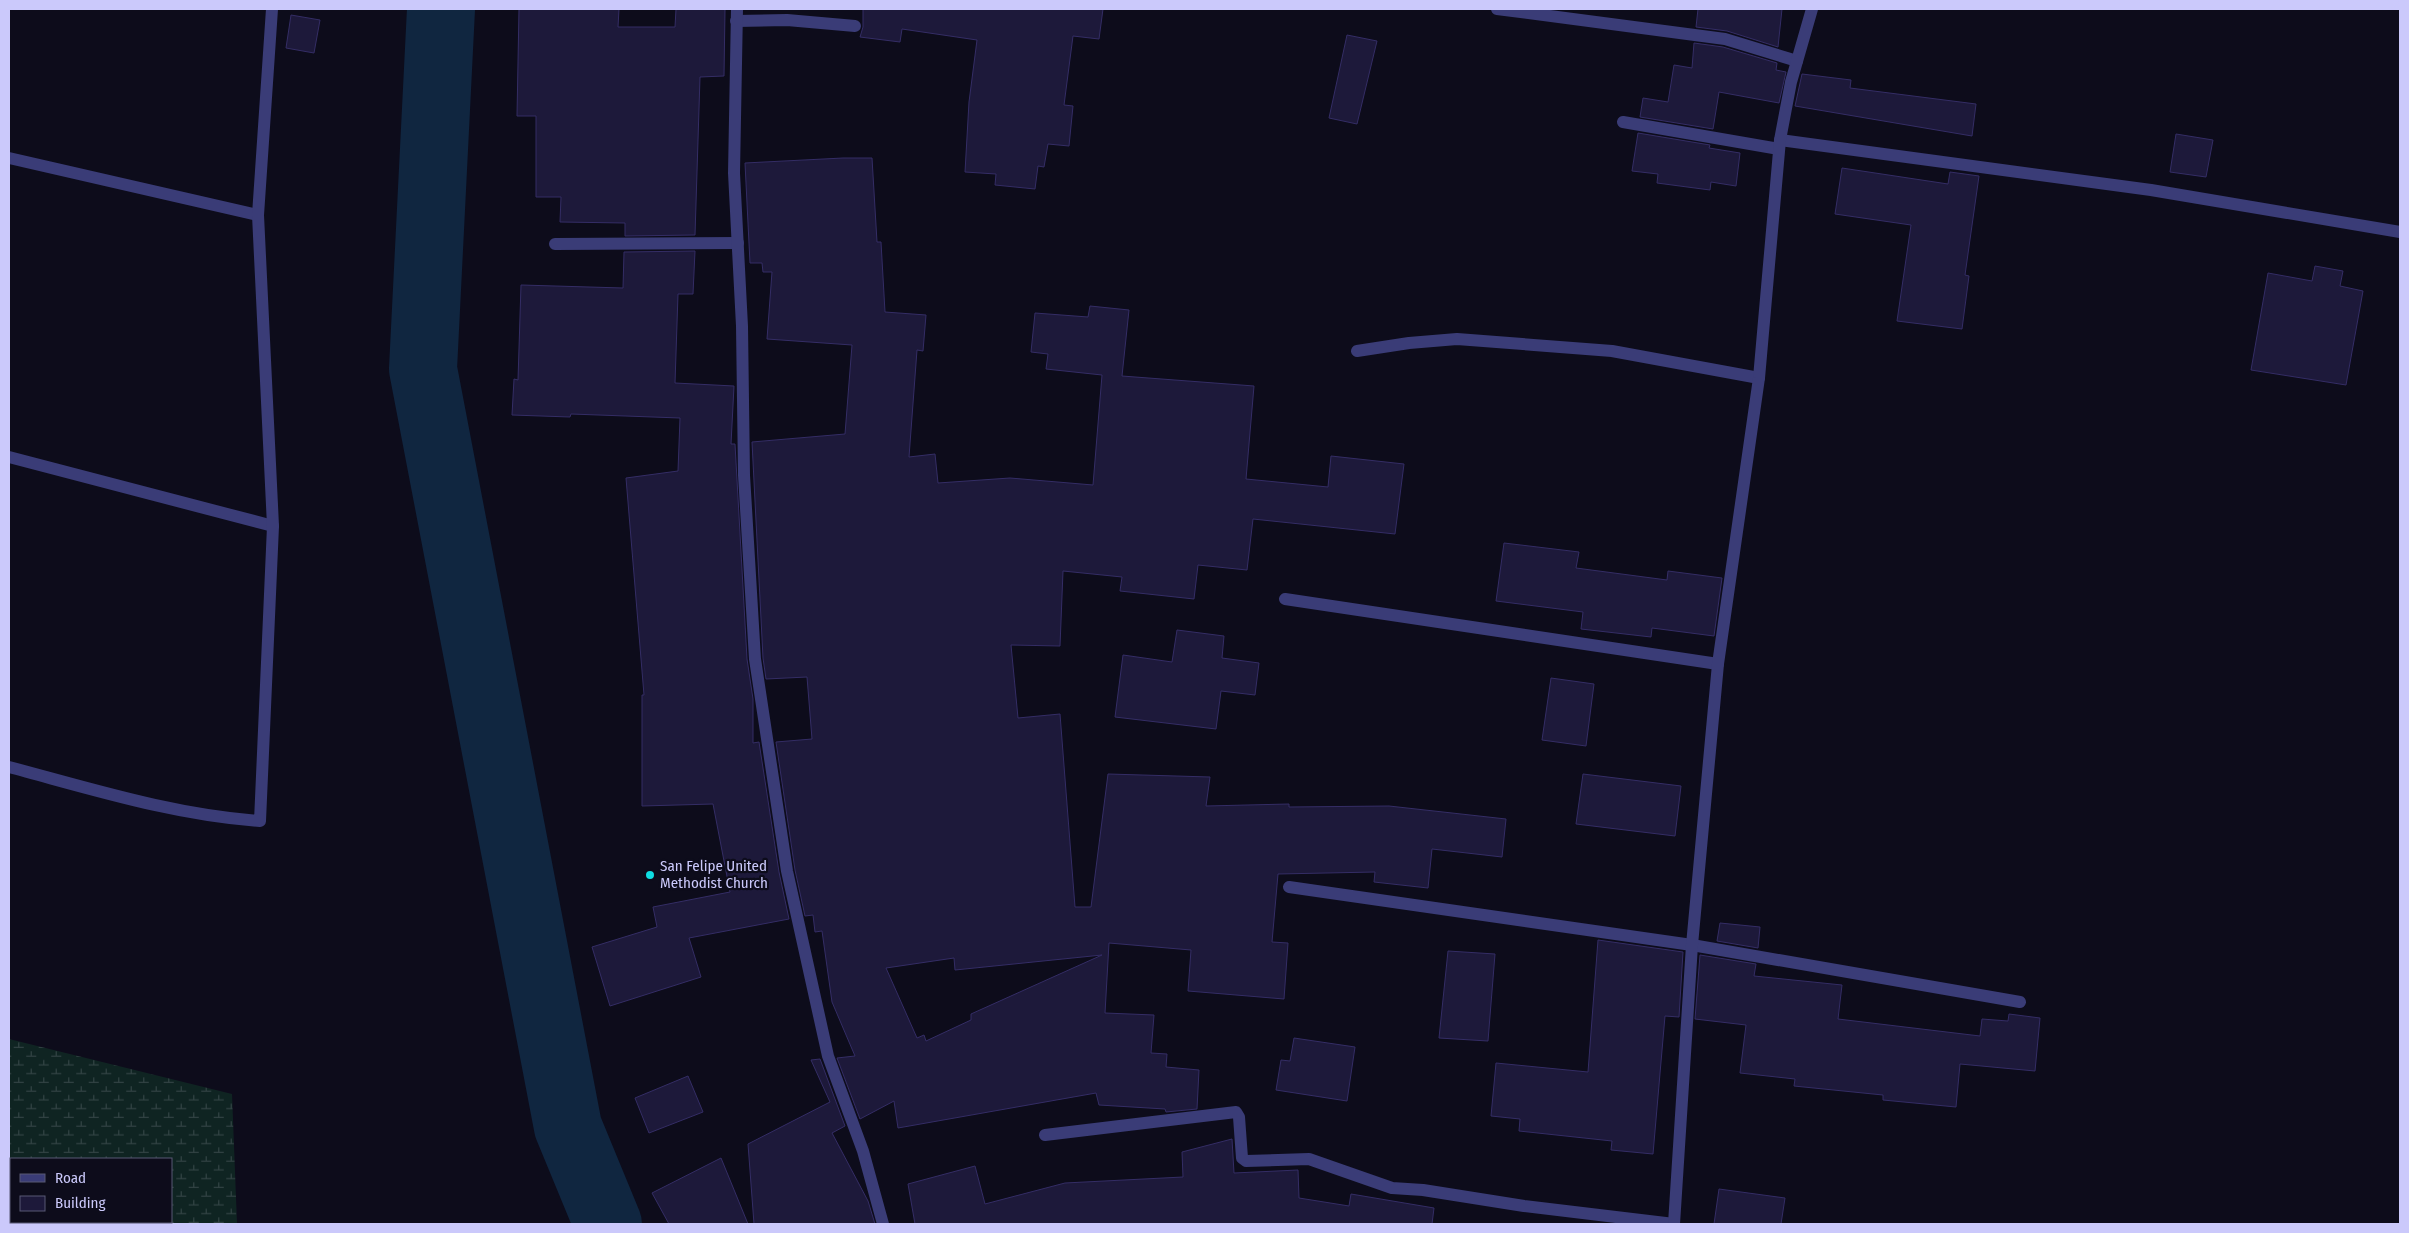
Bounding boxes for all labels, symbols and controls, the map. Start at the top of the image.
place label: San Felipe United Methodist Church [660,857,768,892]
marker: San Felipe United Methodist Church [644,869,656,881]
legend [10,1158,172,1223]
text: Road [55,1169,86,1187]
text: Building [55,1194,106,1212]

